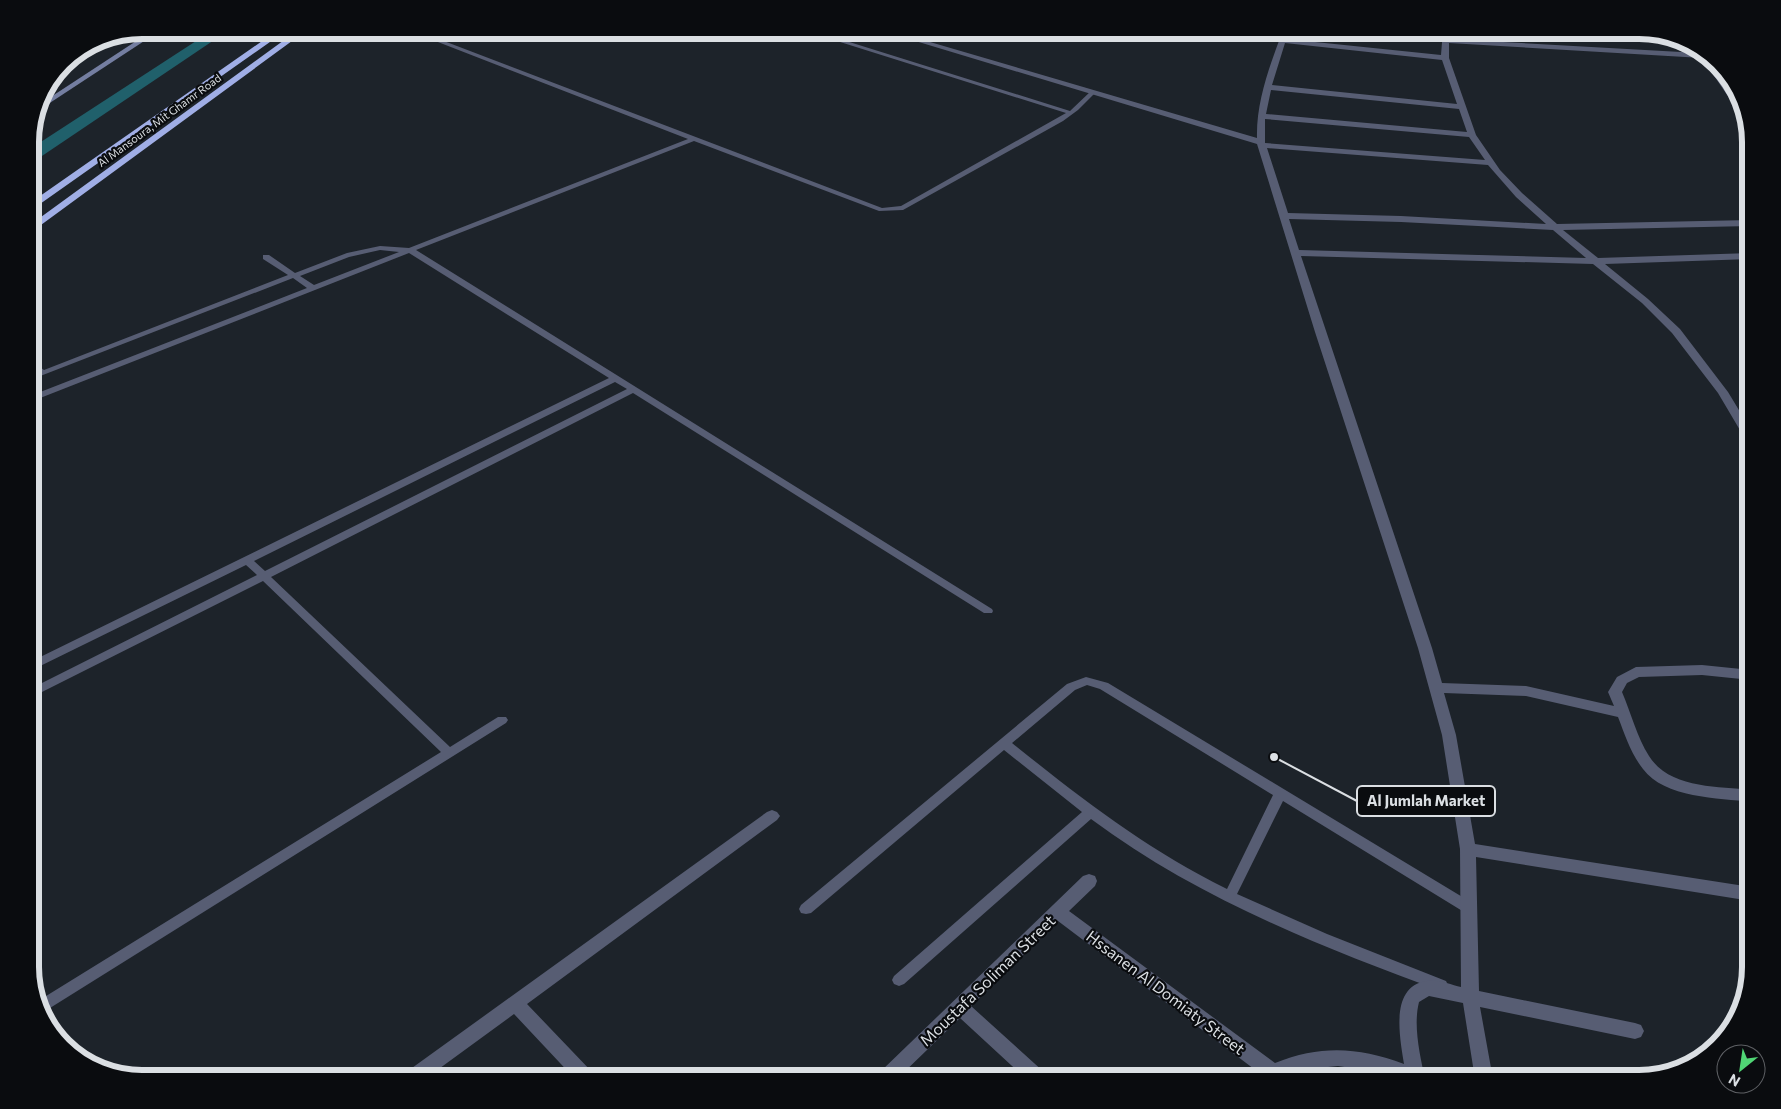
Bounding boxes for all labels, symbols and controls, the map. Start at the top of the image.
street label: Al Mansoura, Mit Ghamr Road [95,71,223,169]
callout: Al Jumlah Market [1357,786,1495,816]
text: Al Jumlah Market [1367,791,1485,809]
street label: Moustafa Soliman Street [916,910,1059,1050]
street label: Hssanen Al Domiaty Street [1083,926,1249,1058]
north arrow [1716,1044,1766,1094]
text: N [1725,1071,1743,1091]

